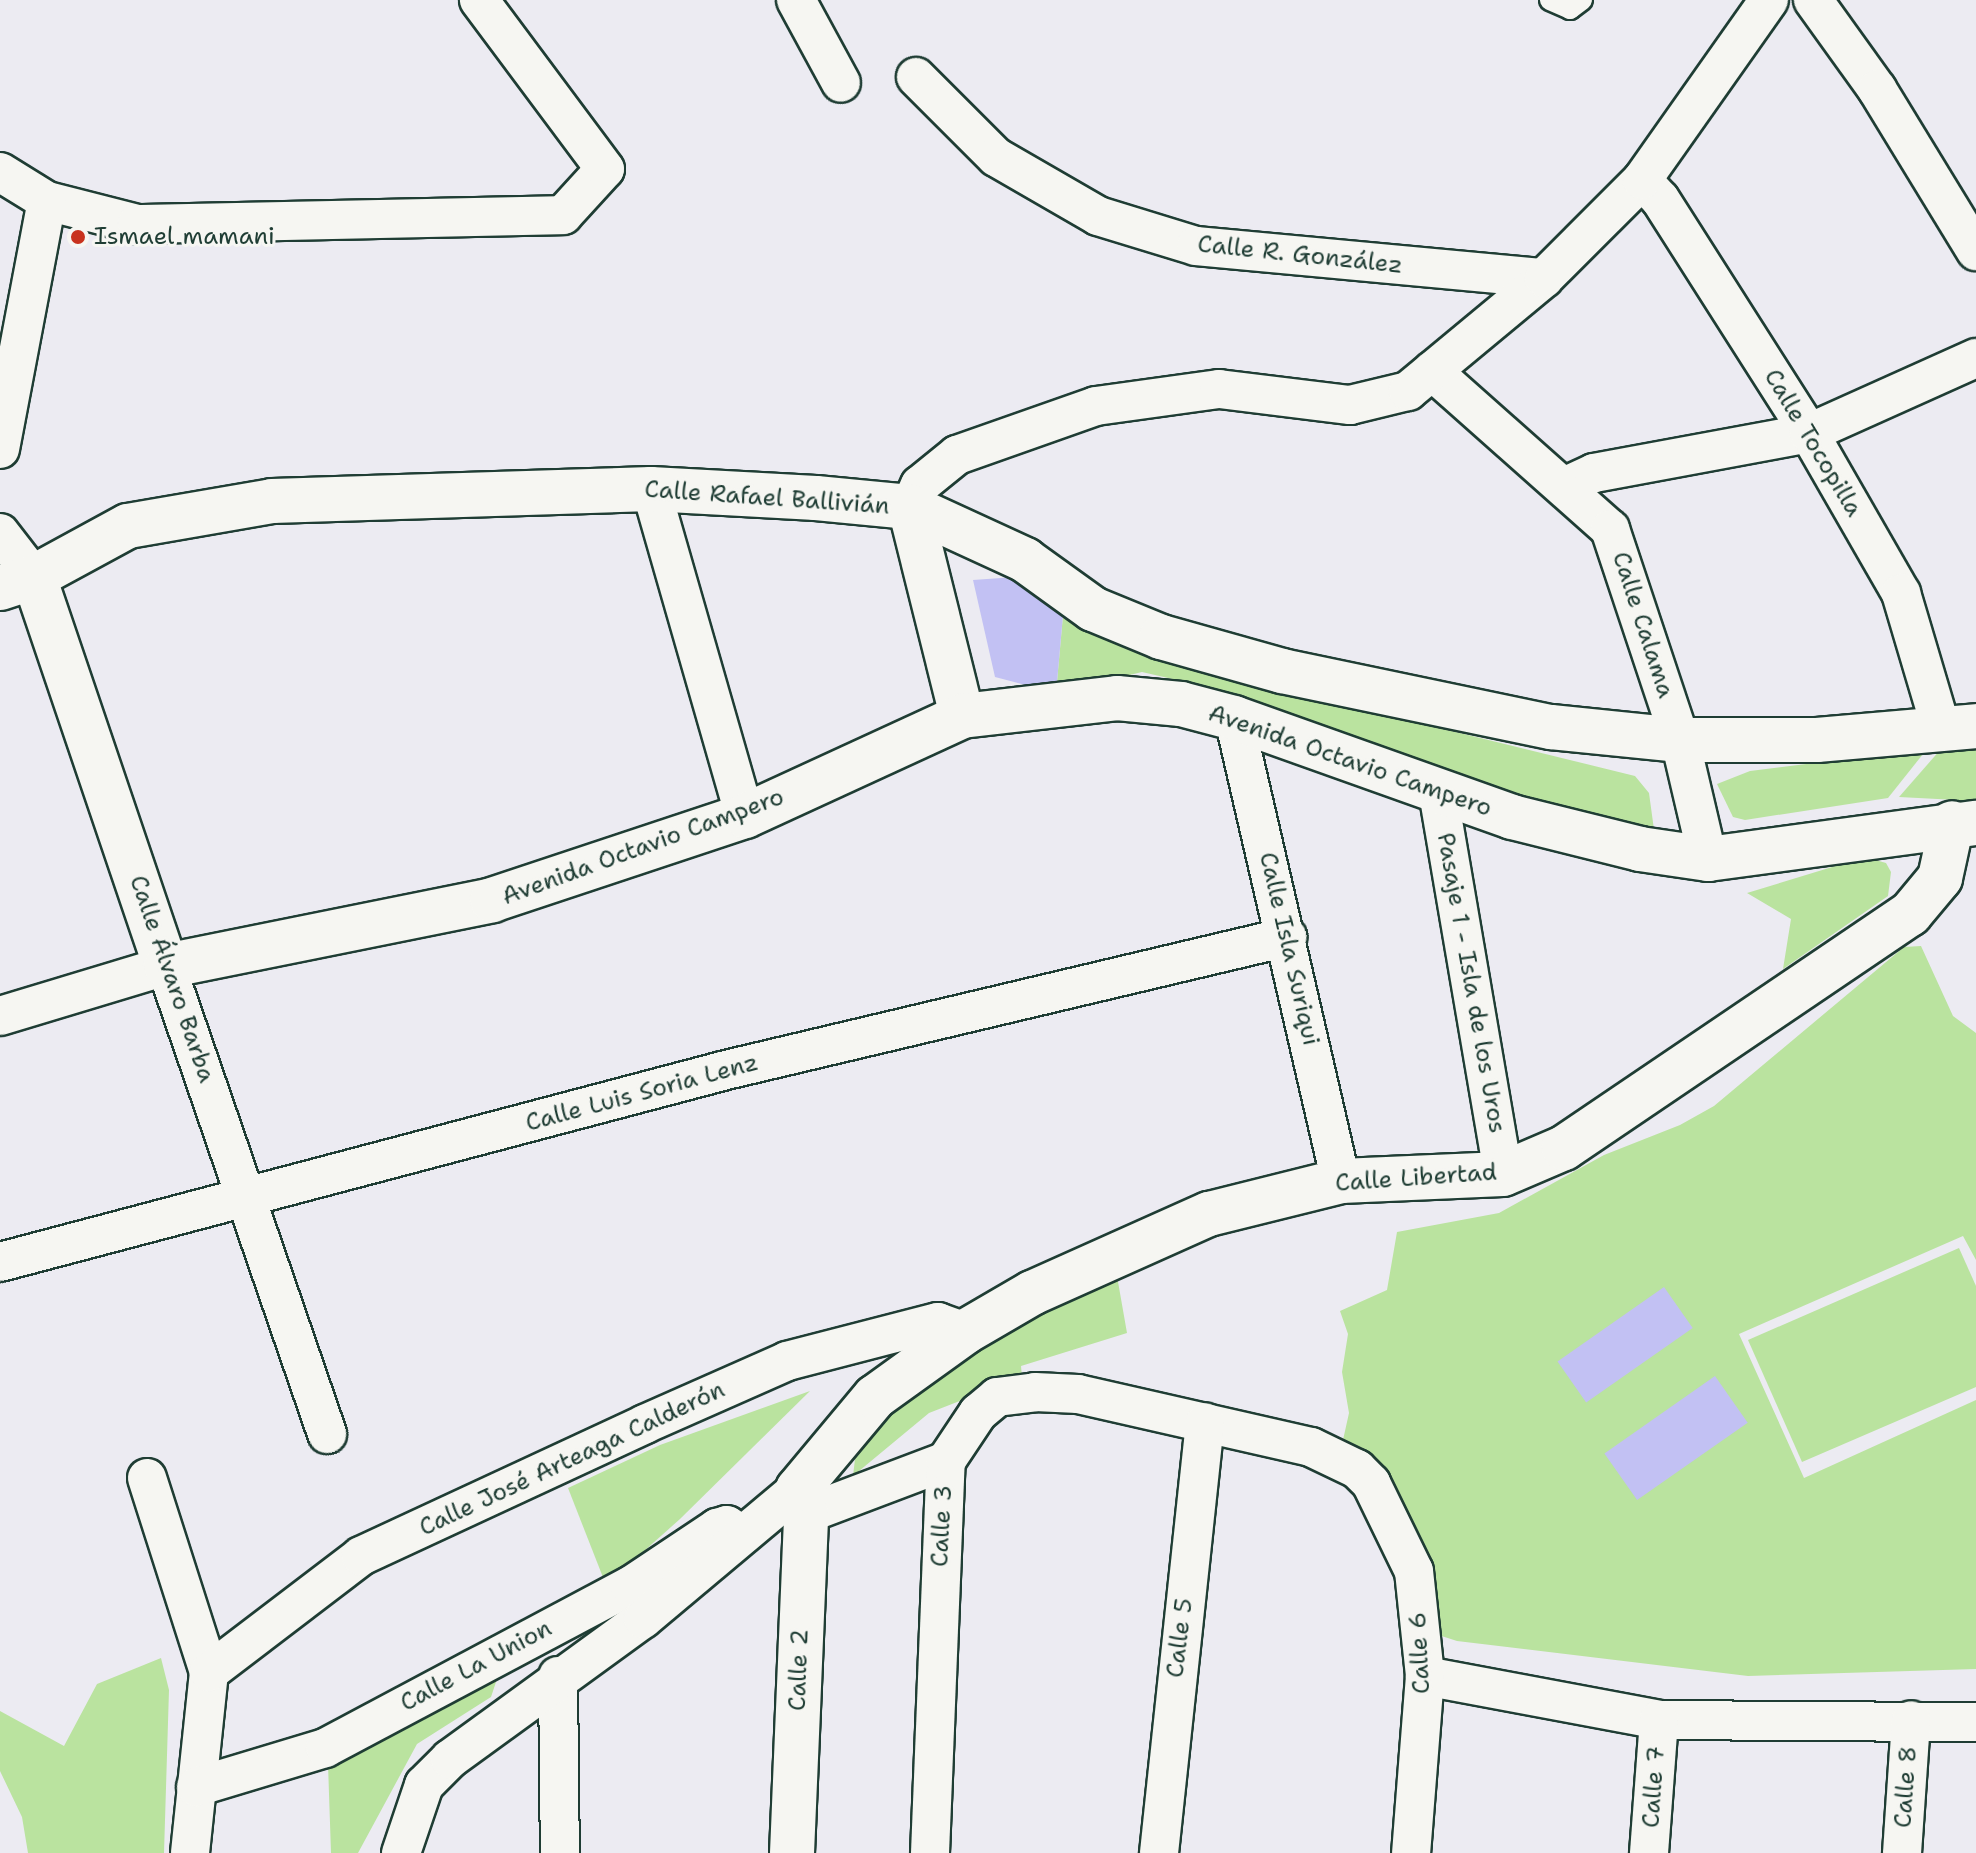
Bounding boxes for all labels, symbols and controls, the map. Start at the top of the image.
place label: Ismael mamani [94,223,275,251]
marker: Ismael mamani [69,228,87,246]
street label: Calle R. González [1196,230,1404,280]
street label: Calle Tocopilla [1758,364,1868,522]
street label: Calle Rafael Ballivián [644,475,890,521]
street label: Calle Calama [1606,548,1680,702]
street label: Avenida Octavio Campero [1204,699,1496,823]
street label: Avenida Octavio Campero [498,783,788,911]
street label: Pasaje 1 - Isla de los Uros [1430,831,1512,1135]
street label: Calle Isla Suriqui [1253,849,1325,1049]
street label: Calle Álvaro Barba [123,872,221,1086]
street label: Calle Luis Soria Lenz [523,1048,761,1138]
street label: Calle Libertad [1334,1158,1498,1198]
street label: Calle José Arteaga Calderón [415,1375,729,1543]
street label: Calle 3 [925,1484,959,1568]
street label: Calle 5 [1161,1597,1199,1679]
street label: Calle 6 [1403,1611,1437,1695]
street label: Calle La Union [395,1614,557,1718]
street label: Calle 2 [783,1629,815,1711]
street label: Calle 7 [1637,1745,1671,1829]
street label: Calle 8 [1889,1745,1923,1829]

